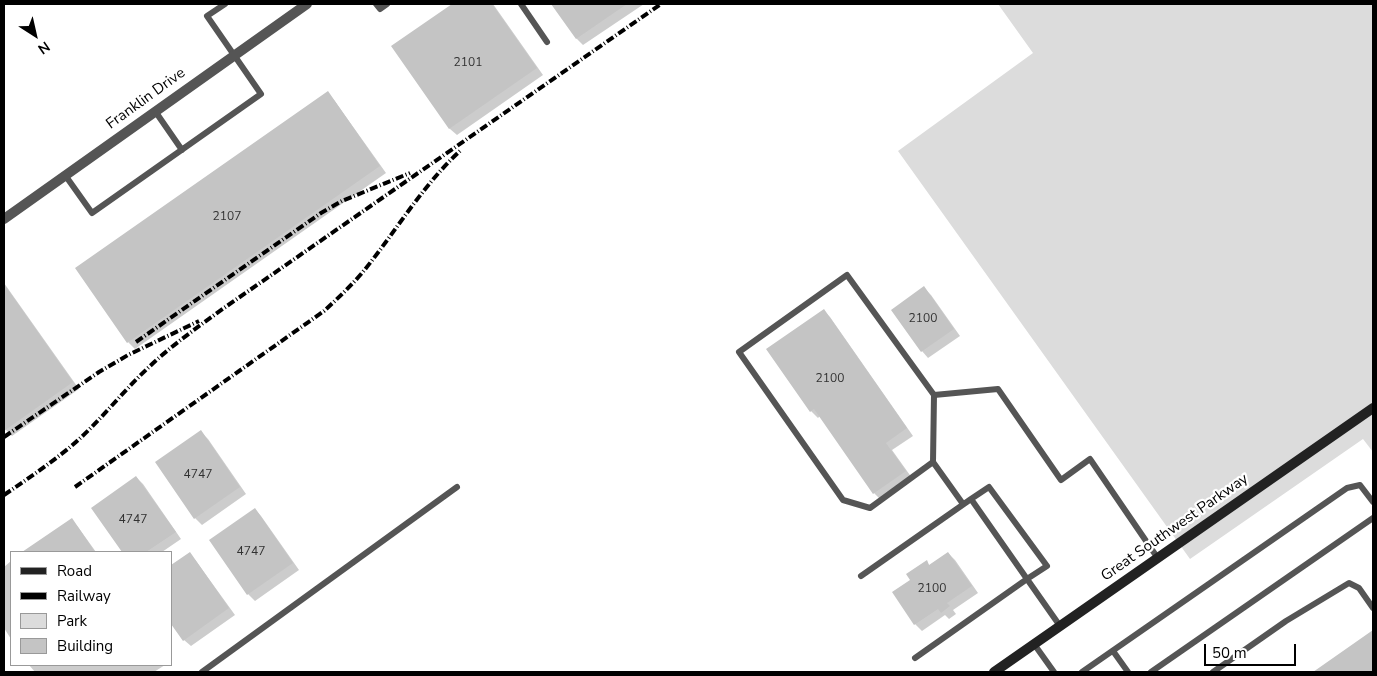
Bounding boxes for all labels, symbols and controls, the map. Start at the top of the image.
north arrow [10,10,60,60]
text: N [34,37,54,58]
house number: 2101 [454,56,482,70]
street label: Franklin Drive [103,64,189,134]
house number: 2107 [213,210,241,224]
house number: 2100 [909,312,937,326]
house number: 2100 [816,372,844,386]
house number: 4747 [184,468,212,482]
street label: Great Southwest Parkway [1098,470,1252,586]
house number: 4747 [119,513,147,527]
house number: 4747 [237,545,265,559]
legend [10,551,172,666]
text: Road [57,561,92,581]
house number: 2100 [918,582,946,596]
text: Railway [57,586,111,606]
text: Park [57,611,87,631]
scale bar [1207,634,1300,666]
text: Building [57,636,113,656]
text: 50 m [1212,643,1247,663]

